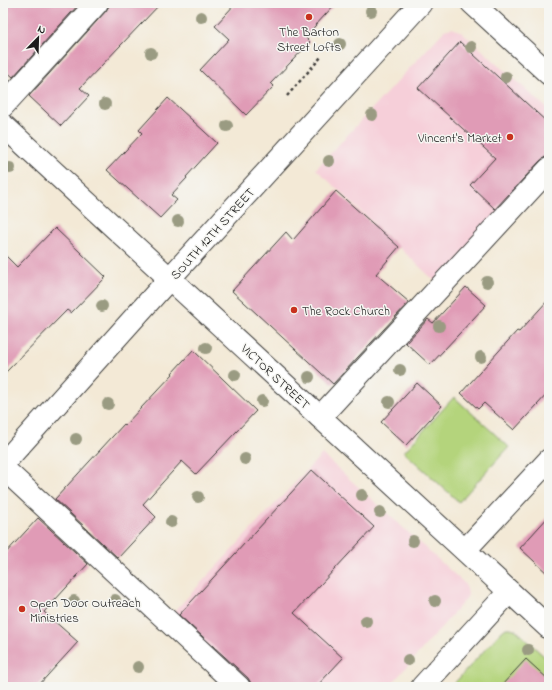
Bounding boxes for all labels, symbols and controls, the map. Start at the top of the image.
marker: The Barton Street Lofts [304,12,314,22]
north arrow [18,18,58,58]
text: N [35,21,48,39]
place label: The Barton Street Lofts [277,23,341,57]
place label: Vincent's Market [417,129,503,148]
marker: Vincent's Market [505,132,515,142]
street label: SOUTH 12TH STREET [166,183,260,284]
place label: The Rock Church [302,302,390,321]
marker: The Rock Church [289,305,299,315]
street label: VICTOR STREET [236,339,314,414]
place label: Open Door Outreach Ministries [30,594,141,628]
marker: Open Door Outreach Ministries [17,604,27,614]

